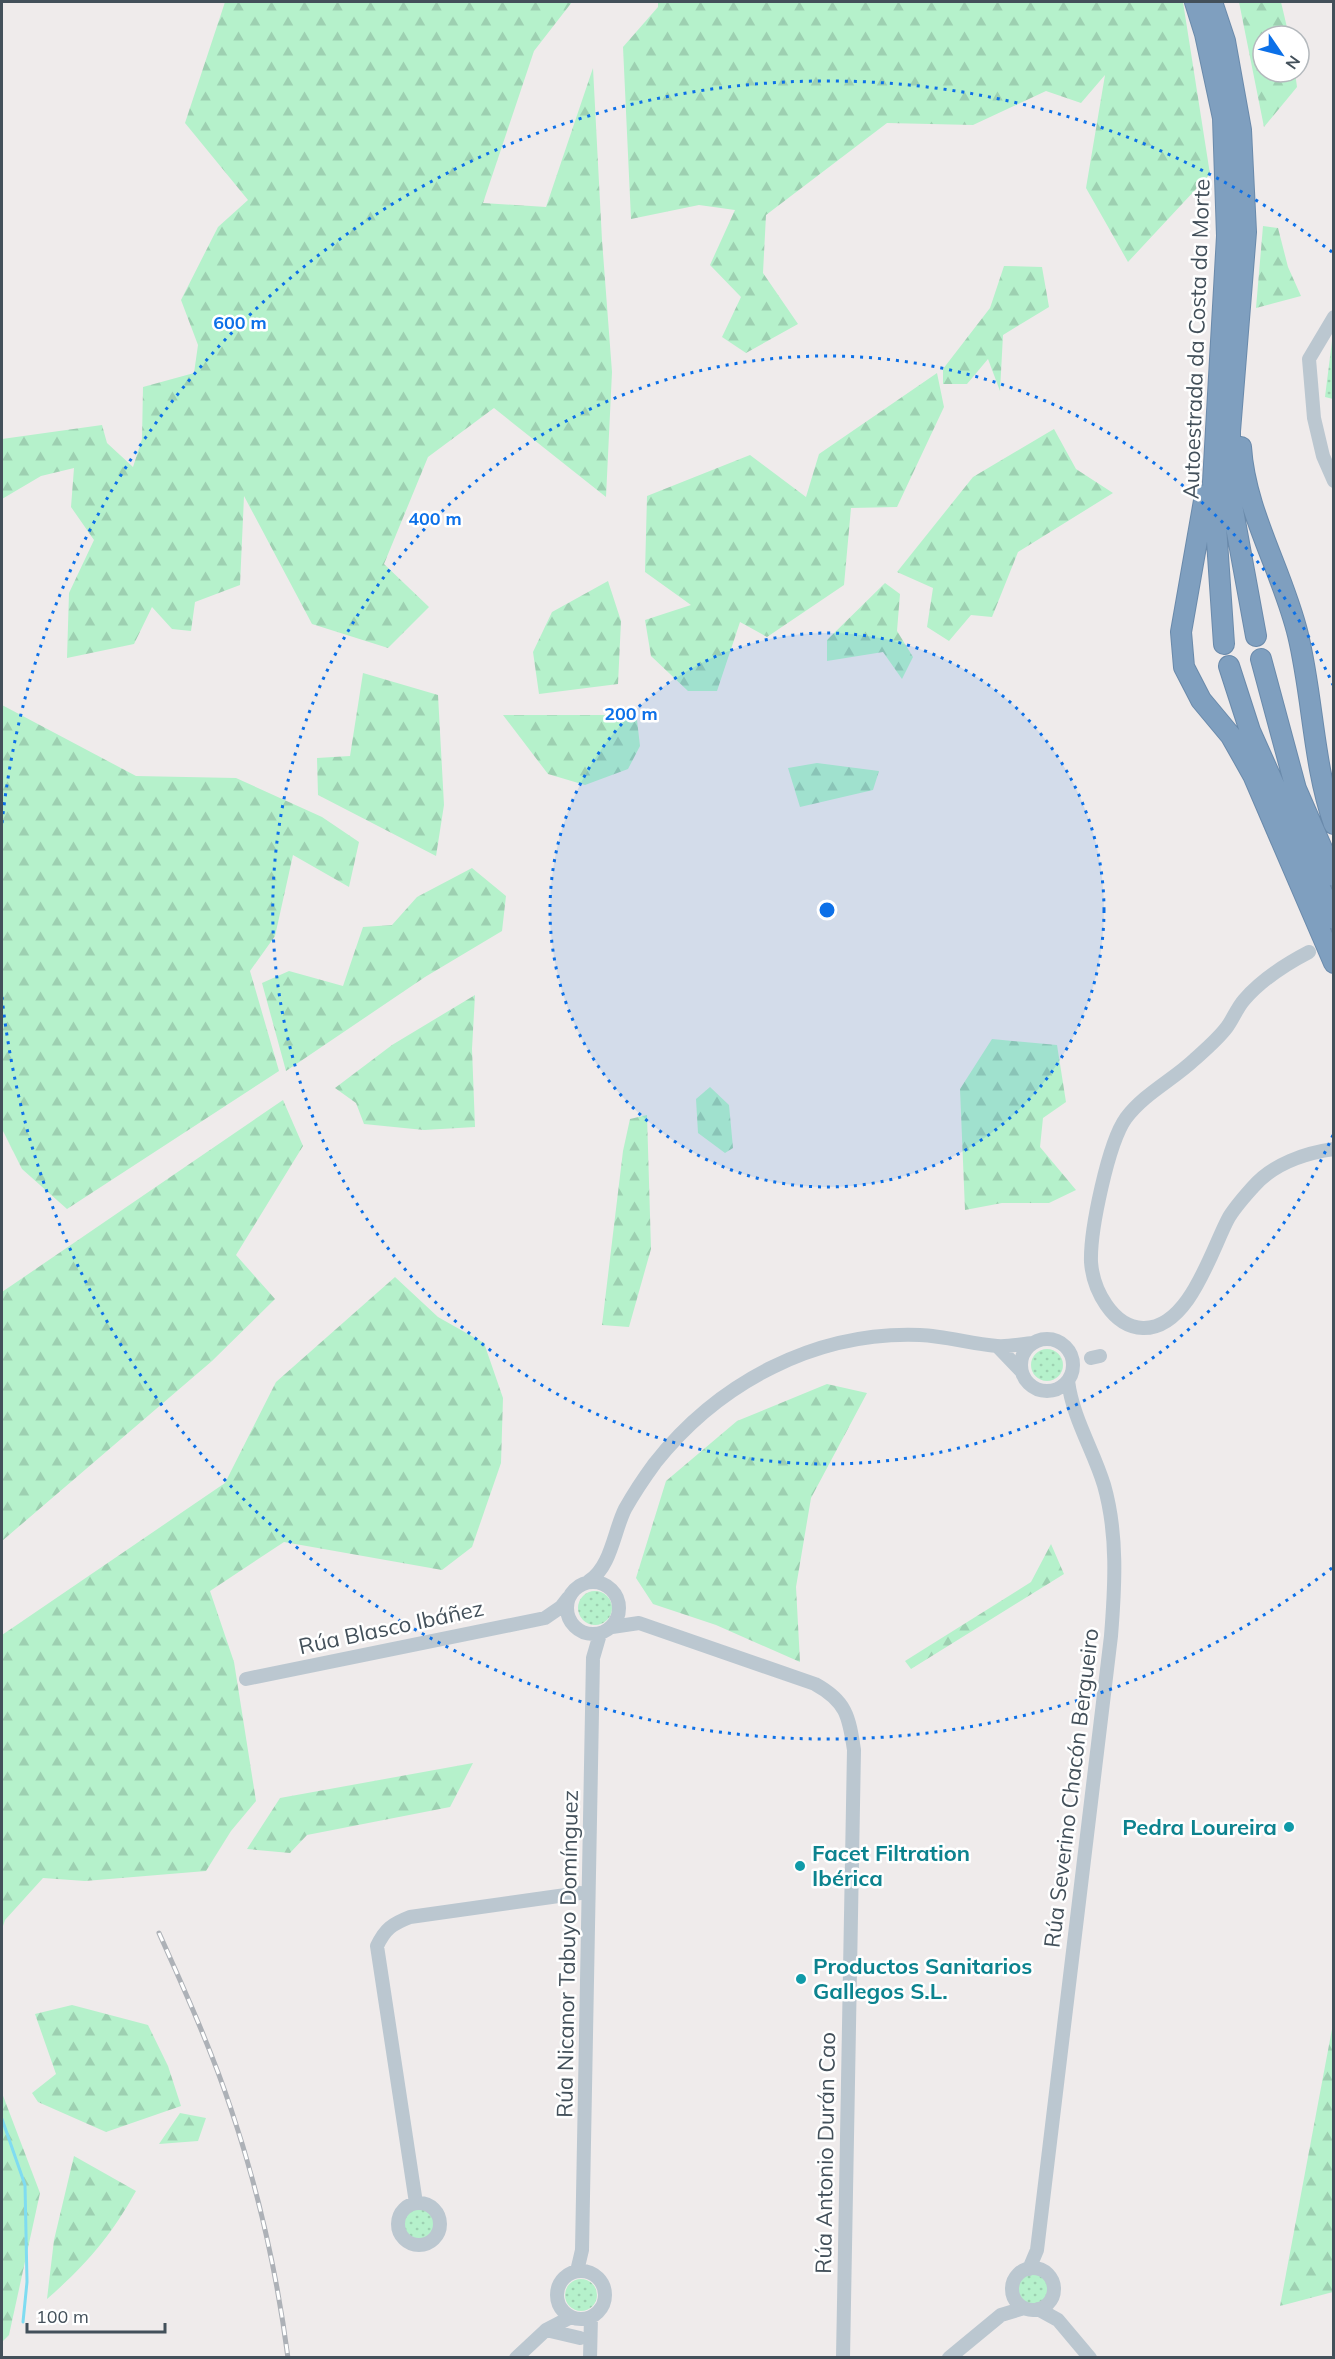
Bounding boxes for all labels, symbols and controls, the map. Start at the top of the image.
north arrow [1251,24,1311,84]
text: N [1282,52,1305,73]
street label: Autoestrada da Costa da Morte [1176,178,1216,500]
text: 600 m [213,311,267,334]
text: 400 m [408,507,462,530]
text: 200 m [604,702,658,725]
centre of rings [817,900,837,920]
street label: Rúa Blasco Ibáñez [296,1594,486,1660]
street label: Rúa Severino Chacón Bergueiro [1038,1627,1104,1949]
street label: Rúa Nicanor Tabuyo Domínguez [550,1790,584,2118]
place label: Pedra Loureira [1122,1813,1277,1841]
marker: Pedra Loureira [1282,1820,1296,1834]
place label: Facet Filtration Ibérica [812,1839,970,1892]
marker: Facet Filtration Ibérica [793,1859,807,1873]
place label: Productos Sanitarios Gallegos S.L. [813,1952,1032,2005]
marker: Productos Sanitarios Gallegos S.L. [794,1972,808,1986]
street label: Rúa Antonio Durán Cao [809,2032,841,2274]
scale bar [27,2296,165,2334]
text: 100 m [36,2305,89,2328]

